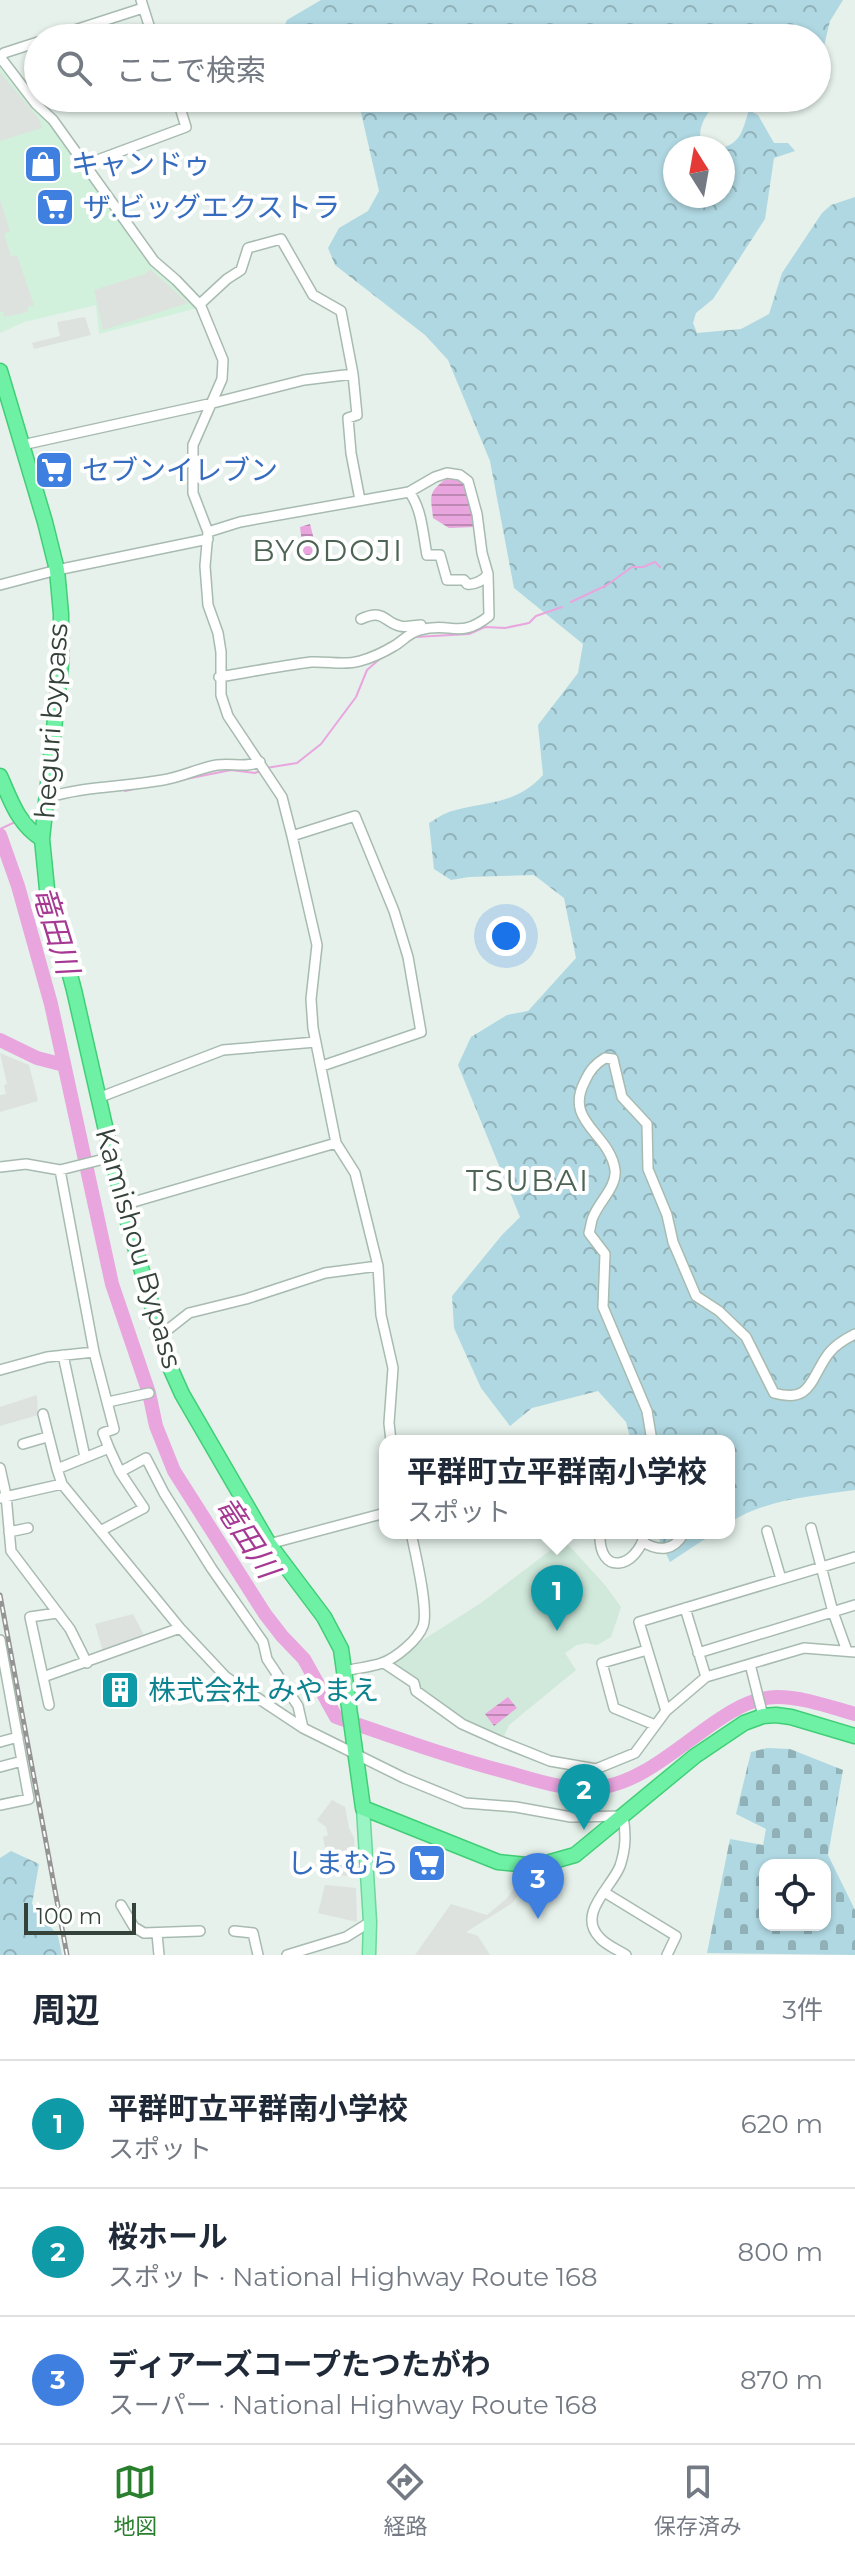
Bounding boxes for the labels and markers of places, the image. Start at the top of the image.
shop icon: キャンドゥ [22,143,64,185]
place label: キャンドゥ [71,147,211,181]
supermarket icon: ザ.ビッグエクストラ [34,186,76,228]
place label: ザ.ビッグエクストラ [83,190,340,224]
supermarket icon: セブンイレブン [33,449,75,491]
place label: セブンイレブン [82,453,278,487]
pin: 1 [531,1565,583,1631]
building icon: 株式会社 みやまえ [99,1669,141,1711]
place label: 株式会社 みやまえ [148,1673,379,1707]
pin: 2 [558,1764,610,1830]
supermarket icon: しまむら [406,1842,448,1884]
place label: しまむら [287,1846,399,1880]
pin: 3 [512,1853,564,1919]

